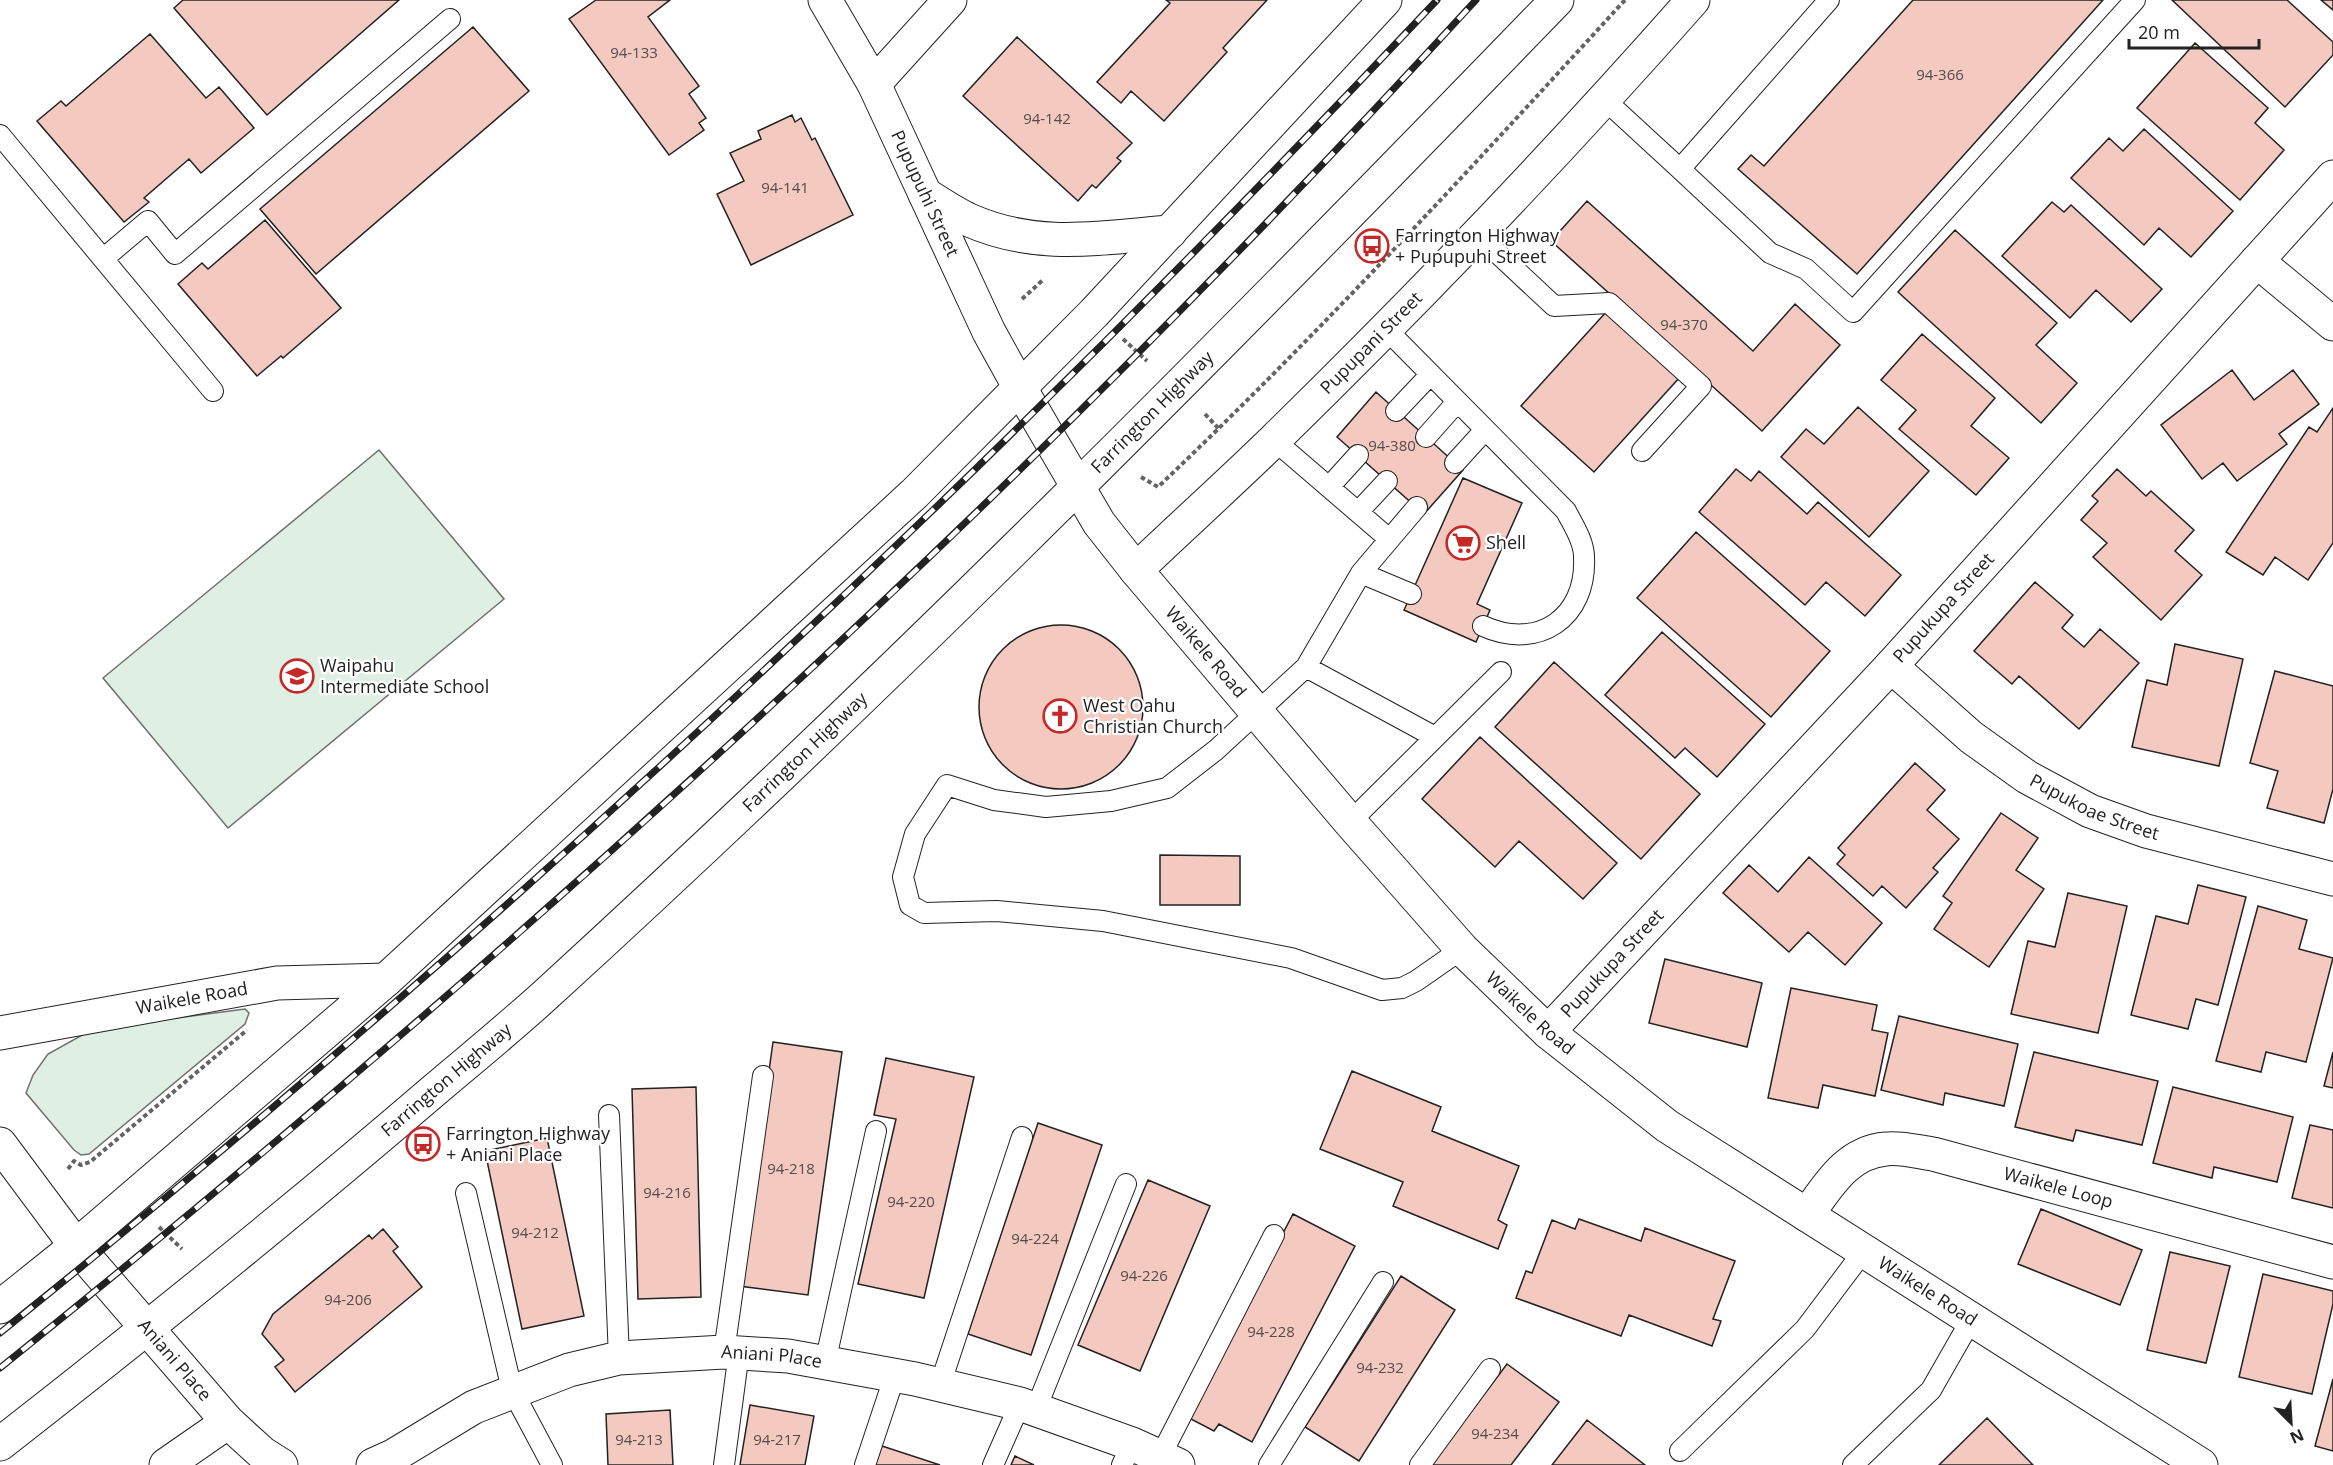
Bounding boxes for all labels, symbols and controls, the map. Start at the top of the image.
scale bar [2129,12,2260,50]
text: 20 m [2138,20,2180,44]
house number: 94-133 [610,42,658,62]
house number: 94-366 [1916,64,1964,84]
house number: 94-142 [1023,108,1071,128]
street label: Pupupuhi Street [886,126,965,260]
house number: 94-141 [761,177,809,197]
place label: Farrington Highway + Pupupuhi Street [1395,223,1560,268]
bus stop icon: Farrington Highway + Pupupuhi Street [1354,228,1390,264]
street label: Pupupani Street [1314,286,1427,399]
house number: 94-370 [1660,314,1708,334]
street label: Farrington Highway [1085,344,1219,478]
house number: 94-380 [1368,435,1416,455]
supermarket icon: Shell [1445,525,1481,561]
place label: Shell [1486,530,1526,554]
street label: Pupukupa Street [1887,547,1999,667]
street label: Waikele Road [1161,601,1252,702]
place label: Waipahu Intermediate School [320,653,489,698]
school or university icon: Waipahu Intermediate School [279,658,315,694]
street label: Farrington Highway [737,686,873,817]
place label: West Oahu Christian Church [1083,693,1223,738]
church icon: West Oahu Christian Church [1042,698,1078,734]
street label: Pupukoae Street [2026,768,2162,845]
street label: Pupukupa Street [1555,903,1668,1022]
street label: Waikele Road [1481,966,1580,1060]
street label: Waikele Road [134,976,249,1019]
street label: Farrington Highway [375,1017,517,1142]
place label: Farrington Highway + Aniani Place [446,1121,611,1166]
bus stop icon: Farrington Highway + Aniani Place [405,1126,441,1162]
house number: 94-218 [767,1158,815,1178]
street label: Waikele Loop [2001,1161,2116,1213]
house number: 94-216 [643,1182,691,1202]
house number: 94-220 [887,1191,935,1211]
house number: 94-212 [511,1222,559,1242]
house number: 94-224 [1011,1228,1059,1248]
street label: Waikele Road [1874,1250,1982,1331]
house number: 94-226 [1120,1265,1168,1285]
house number: 94-206 [324,1289,372,1309]
street label: Aniani Place [133,1313,218,1406]
house number: 94-228 [1247,1321,1295,1341]
street label: Aniani Place [720,1339,824,1373]
house number: 94-232 [1356,1357,1404,1377]
north arrow [2261,1393,2321,1453]
house number: 94-234 [1471,1423,1519,1443]
text: N [2287,1424,2308,1449]
house number: 94-213 [615,1429,663,1449]
house number: 94-217 [753,1429,801,1449]

